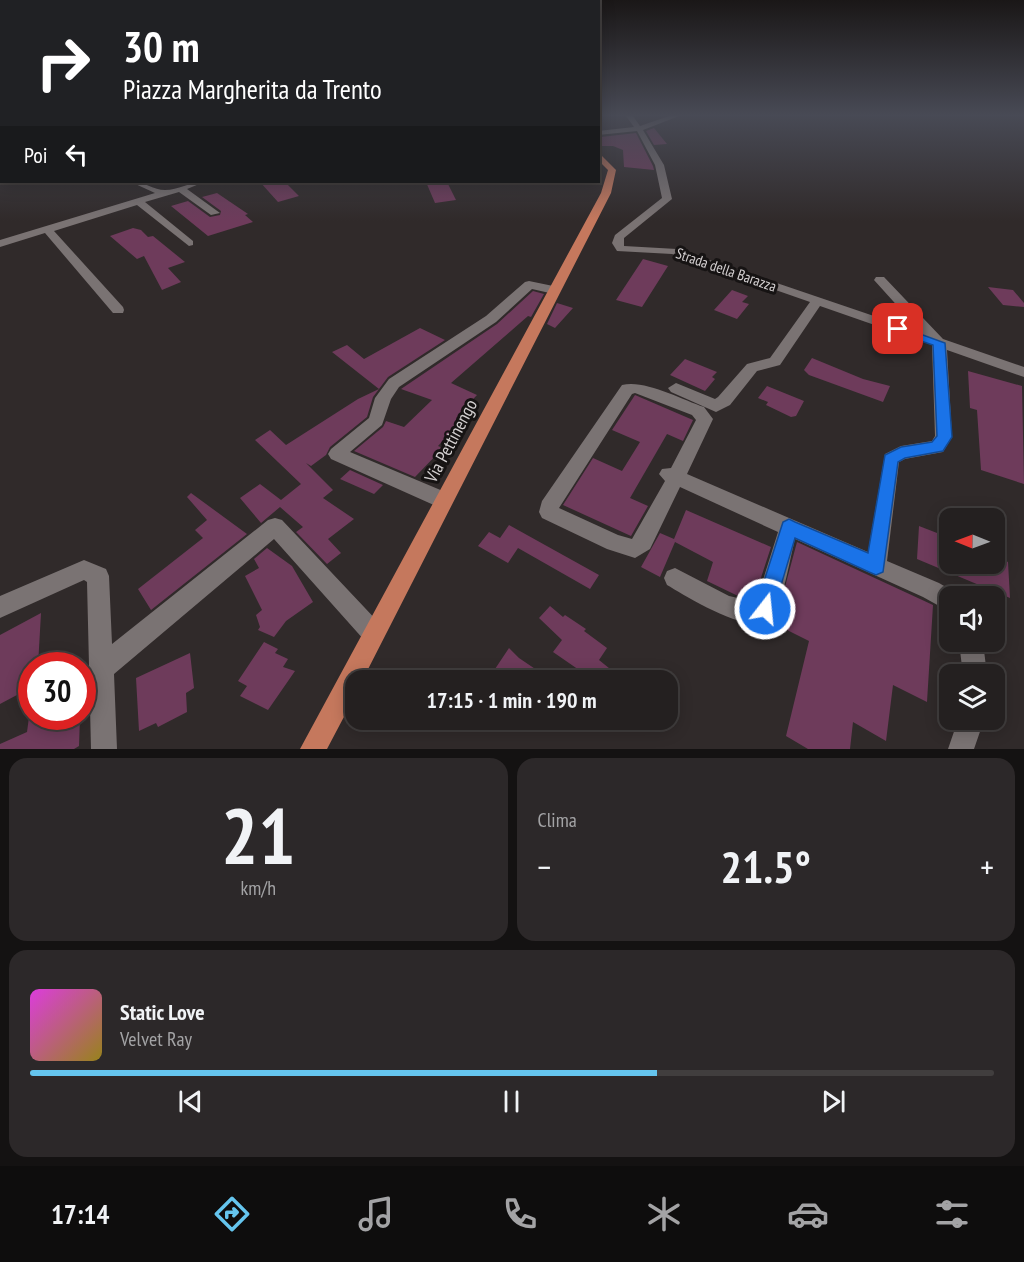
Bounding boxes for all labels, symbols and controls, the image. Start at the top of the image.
text: 30 m [123,19,200,74]
icon: right [24,24,102,102]
text: Piazza Margherita da Trento [123,72,382,106]
icon: left [60,138,93,171]
text: Poi [24,141,48,169]
street label: Strada della Barazza [673,243,779,296]
pin [872,303,923,354]
icon: arrive [881,312,914,345]
street label: Via Pettinengo [419,395,482,487]
north arrow [939,508,1005,574]
map controls [939,508,1005,730]
position arrow [733,577,797,641]
button: sound [939,586,1005,652]
speed limit sign: 30 [18,652,96,730]
button: layers [939,664,1005,730]
text: 17:15 · 1 min · 190 m [426,686,597,714]
text: 21 [221,785,296,886]
text: Clima [538,807,577,833]
text: 21.5° [721,837,811,895]
text: − [538,845,551,888]
text: + [980,845,994,888]
text: km/h [241,875,276,901]
text: Static Love [120,998,205,1026]
text: Velvet Ray [120,1026,192,1052]
icon: previous [174,1085,207,1118]
icon: pause [495,1085,528,1118]
icon: next [817,1085,850,1118]
icon: directions [211,1193,253,1235]
icon: music [355,1193,397,1235]
icon: phone [499,1193,541,1235]
icon: climate [643,1193,685,1235]
icon: car [787,1193,829,1235]
icon: filters [931,1193,973,1235]
text: 17:14 [51,1197,109,1231]

